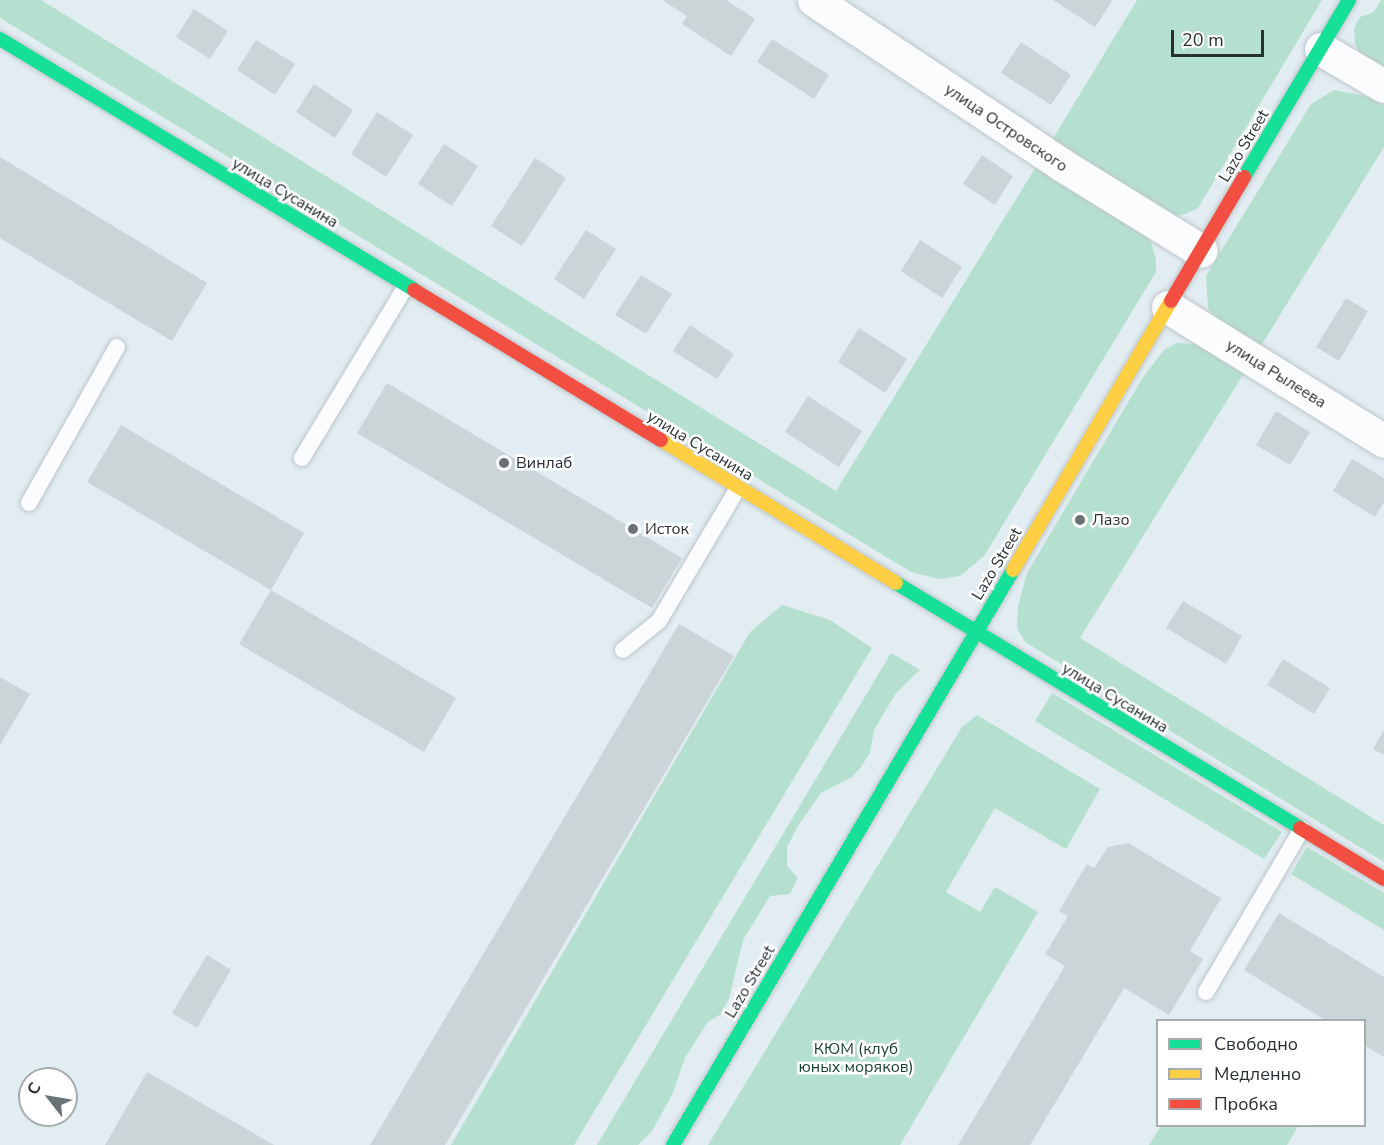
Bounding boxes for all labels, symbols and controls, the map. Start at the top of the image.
scale bar [1174,18,1267,56]
text: 20 m [1182,28,1224,52]
street label: улица Островского [941,80,1071,176]
street label: Lazo Street [1215,106,1273,186]
street label: улица Сусанина [228,154,342,232]
street label: улица Рылеева [1222,336,1330,412]
street label: улица Сусанина [643,407,757,485]
place label: Винлаб [516,453,572,473]
marker: Винлаб [497,456,511,470]
place label: Лазо [1092,510,1129,530]
marker: Лазо [1073,513,1087,527]
place label: Исток [645,519,689,539]
marker: Исток [626,522,640,536]
street label: Lazo Street [968,524,1026,604]
street label: улица Сусанина [1058,659,1172,737]
street label: Lazo Street [721,942,779,1022]
legend [1156,1019,1366,1127]
text: Свободно [1214,1032,1298,1056]
park label: КЮМ (клуб юных моряков) [798,1039,914,1077]
text: Медленно [1214,1062,1301,1086]
north arrow [18,1067,78,1127]
text: С [22,1078,47,1099]
text: Пробка [1214,1092,1278,1116]

